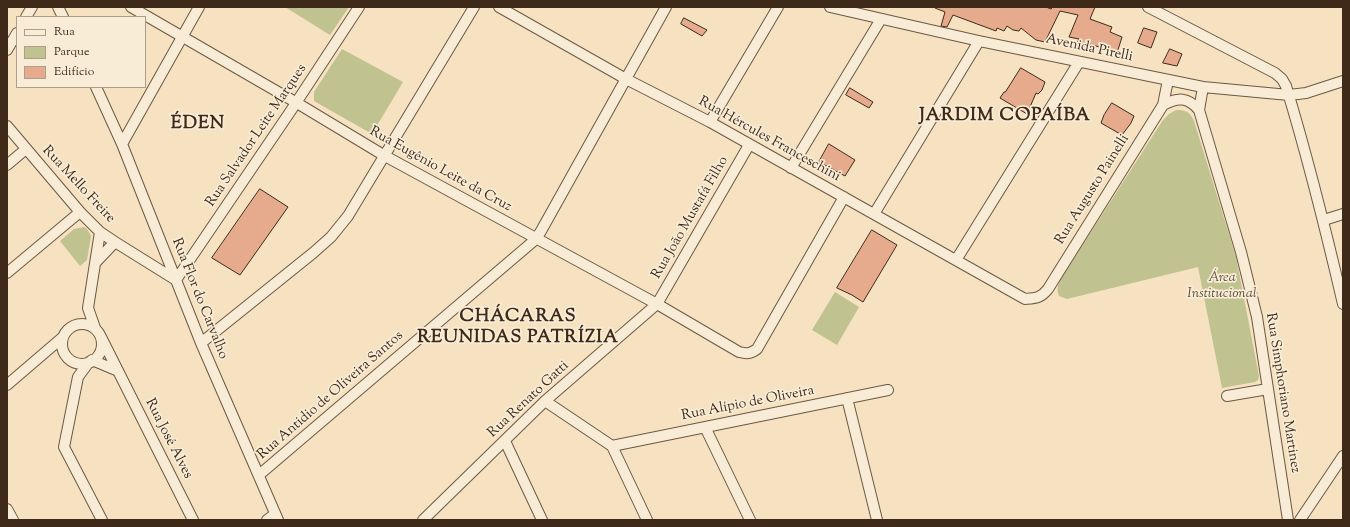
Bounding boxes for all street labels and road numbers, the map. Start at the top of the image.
street label: Avenida Pirelli [1044,32,1134,66]
street label: Rua Salvador Leite Marques [203,62,311,210]
street label: Rua Hércules Franceschini [695,94,843,186]
street label: Rua Eugênio Leite da Cruz [366,124,514,216]
street label: Rua Augusto Painelli [1052,132,1134,248]
street label: Rua Mello Freire [38,143,118,227]
street label: Rua João Mustafá Filho [649,154,733,282]
street label: Rua Flor do Carvalho [167,236,231,362]
street label: Rua Simphoriano Martinez [1261,312,1303,474]
street label: Rua Antidio de Oliveira Santos [255,328,407,464]
street label: Rua Renato Gatti [485,358,573,442]
street label: Rua Alípio de Oliveira [680,383,816,425]
street label: Rua José Alves [141,396,195,482]

